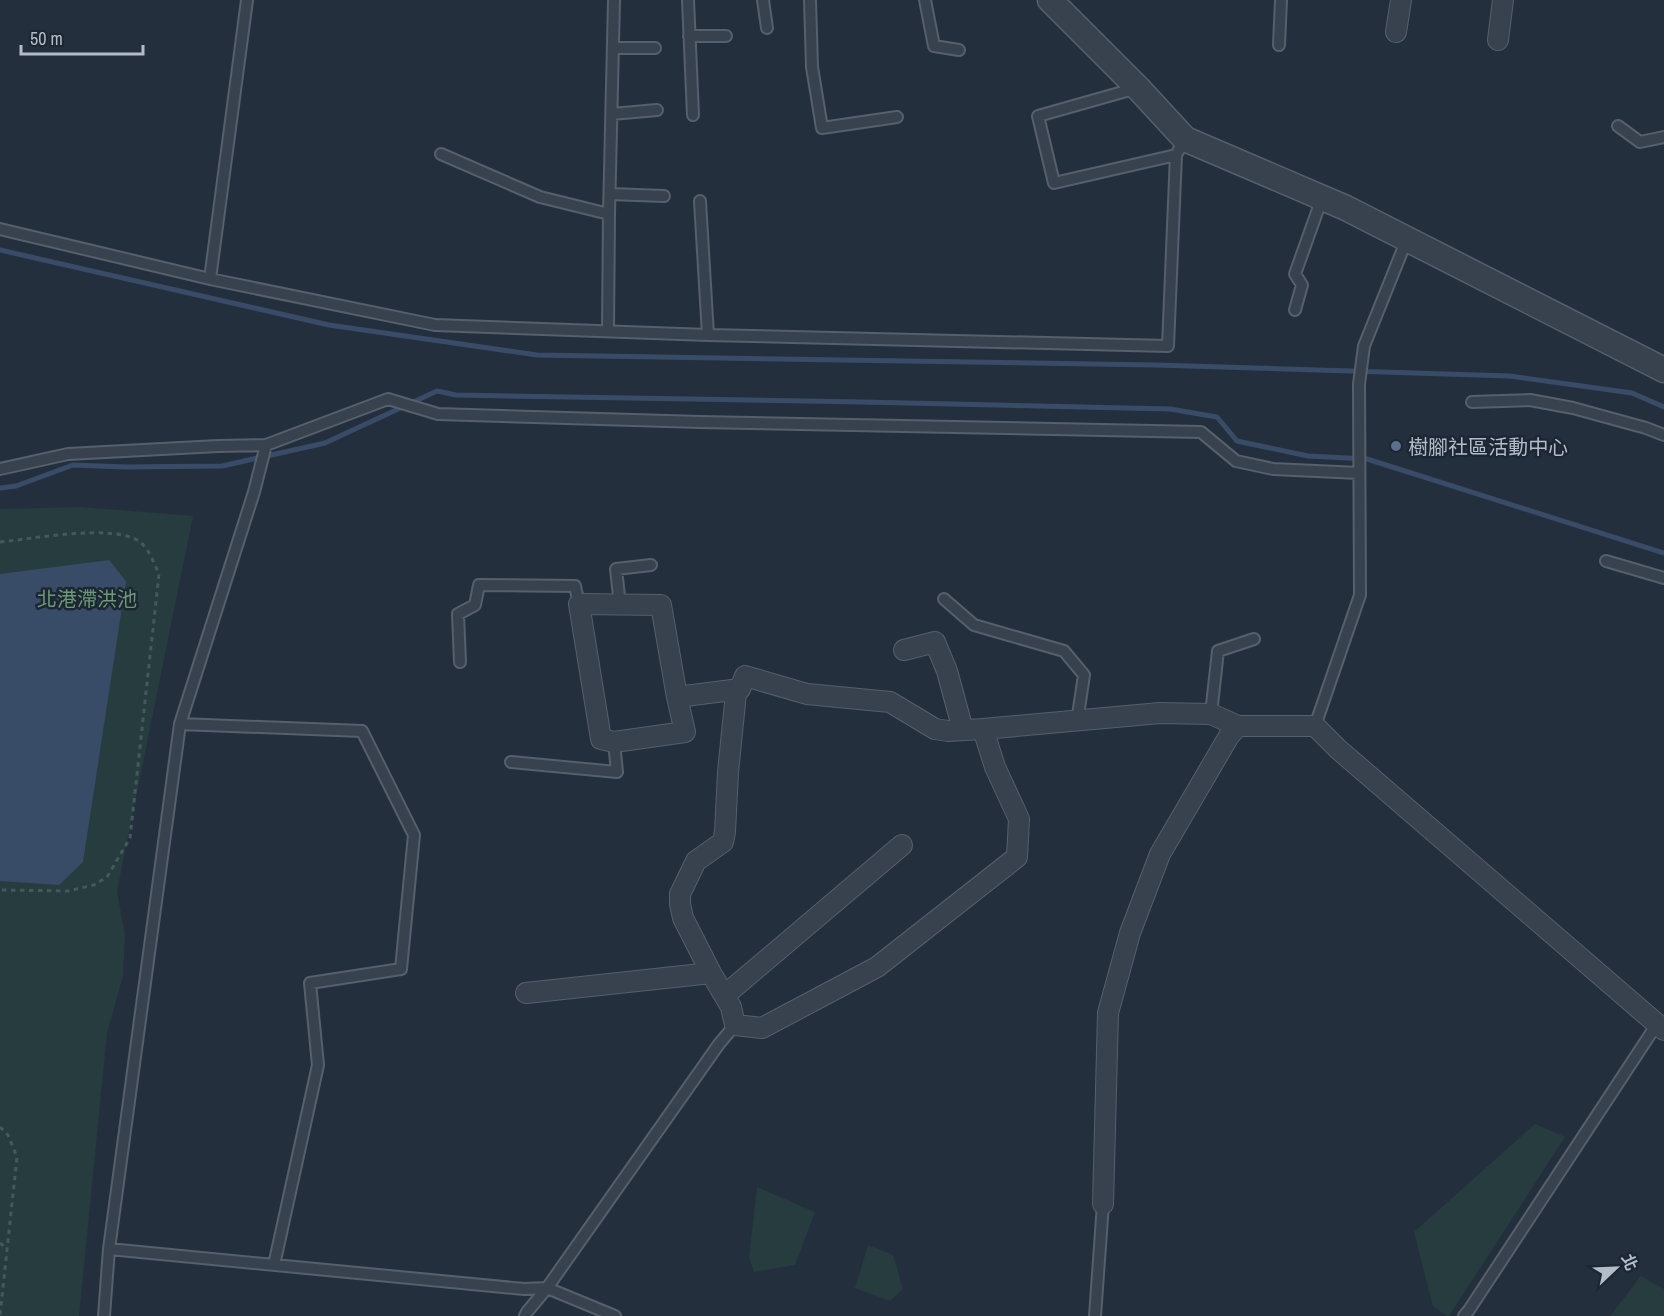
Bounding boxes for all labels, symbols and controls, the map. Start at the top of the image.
scale bar [21,18,142,56]
text: 50 m [30,26,63,51]
place label: 樹腳社區活動中心 [1408,433,1568,460]
marker: 樹腳社區活動中心 [1389,439,1403,453]
park label: 北港滯洪池 [37,585,137,612]
north arrow [1586,1238,1646,1298]
text: 北 [1617,1250,1643,1274]

